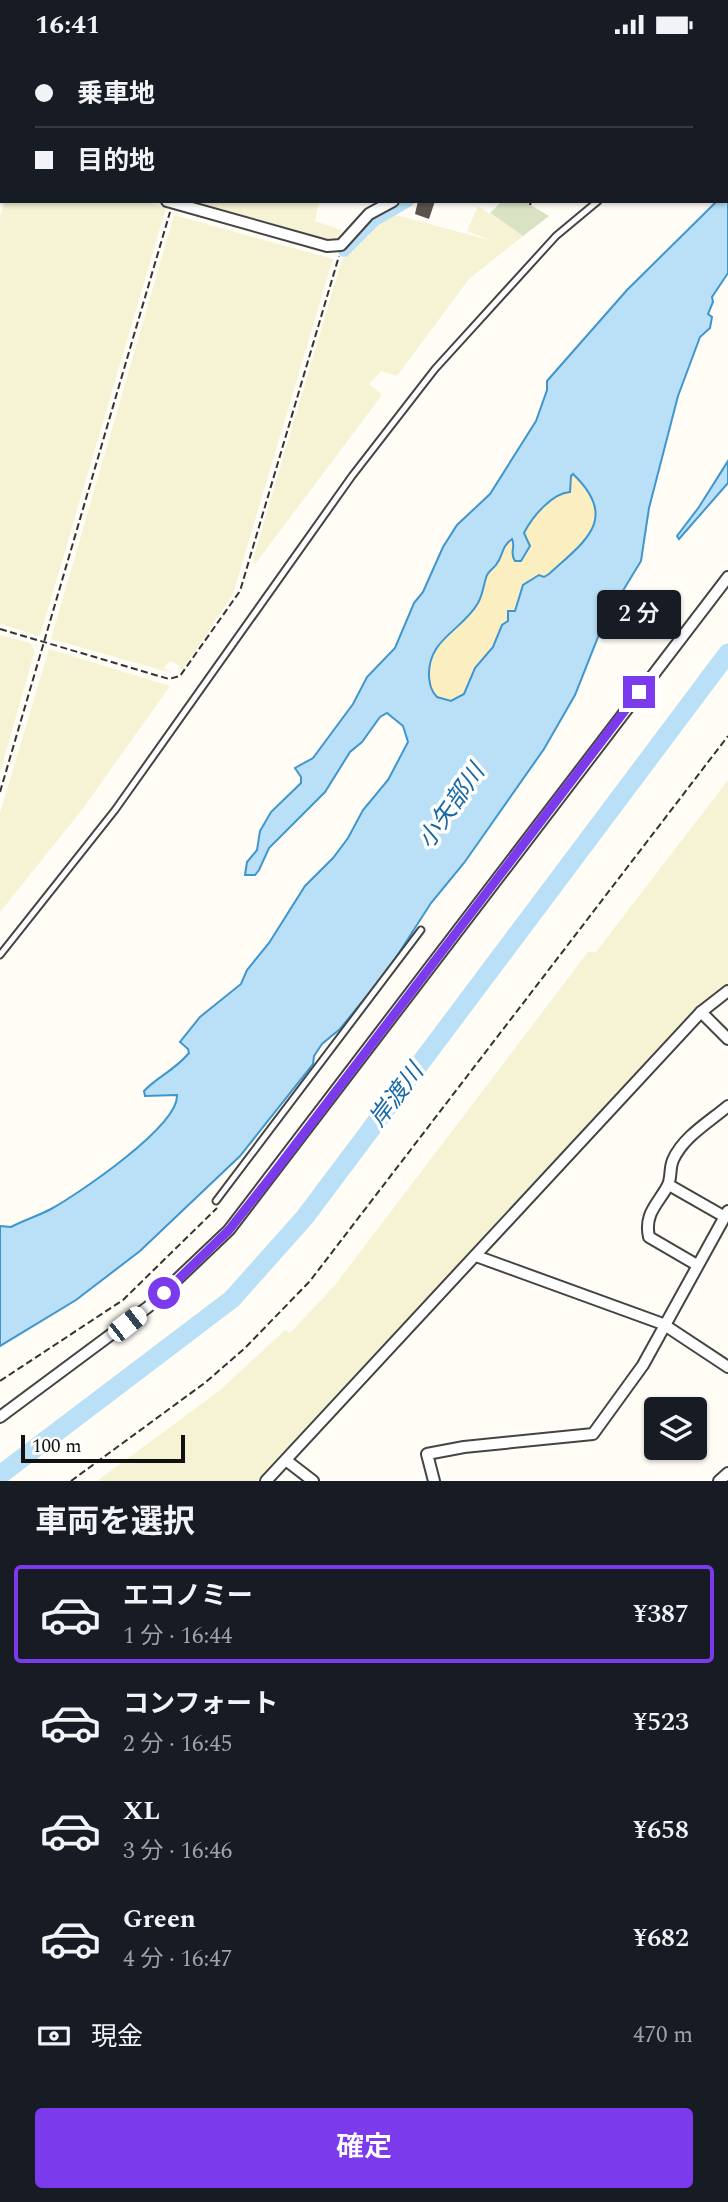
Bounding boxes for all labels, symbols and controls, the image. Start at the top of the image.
text: 16:41 [35,5,100,45]
text: 乗車地 [77,74,155,114]
text: 目的地 [77,141,155,181]
callout: 2 分 [597,591,681,639]
text: 2 分 [618,597,660,632]
route end [623,676,655,708]
water label: 小矢部川 [410,754,496,856]
water label: 岸渡川 [361,1054,435,1135]
route start [148,1277,180,1309]
car [104,1303,151,1345]
map controls [644,1397,707,1460]
button: layers [644,1397,707,1460]
scale bar [21,1432,186,1464]
text: 100 m [32,1432,82,1461]
text: 車両を選択 [35,1498,195,1547]
text: エコノミー [123,1576,253,1616]
icon: car [39,1583,102,1646]
text: ¥387 [633,1594,689,1634]
text: 1 分 · 16:44 [123,1619,232,1654]
text: コンフォート [123,1684,278,1724]
icon: car [39,1691,102,1754]
text: ¥523 [633,1702,689,1742]
text: 2 分 · 16:45 [123,1727,232,1762]
text: XL [123,1791,160,1831]
icon: car [39,1799,102,1862]
text: ¥658 [633,1810,689,1850]
text: 3 分 · 16:46 [123,1834,232,1869]
text: Green [123,1899,196,1939]
icon: car [39,1907,102,1970]
text: ¥682 [633,1918,689,1958]
text: 4 分 · 16:47 [123,1942,232,1977]
icon: cash [35,2017,73,2055]
text: 現金 [91,2017,143,2057]
text: 470 m [633,2018,693,2053]
button: 確定 [35,2108,693,2188]

